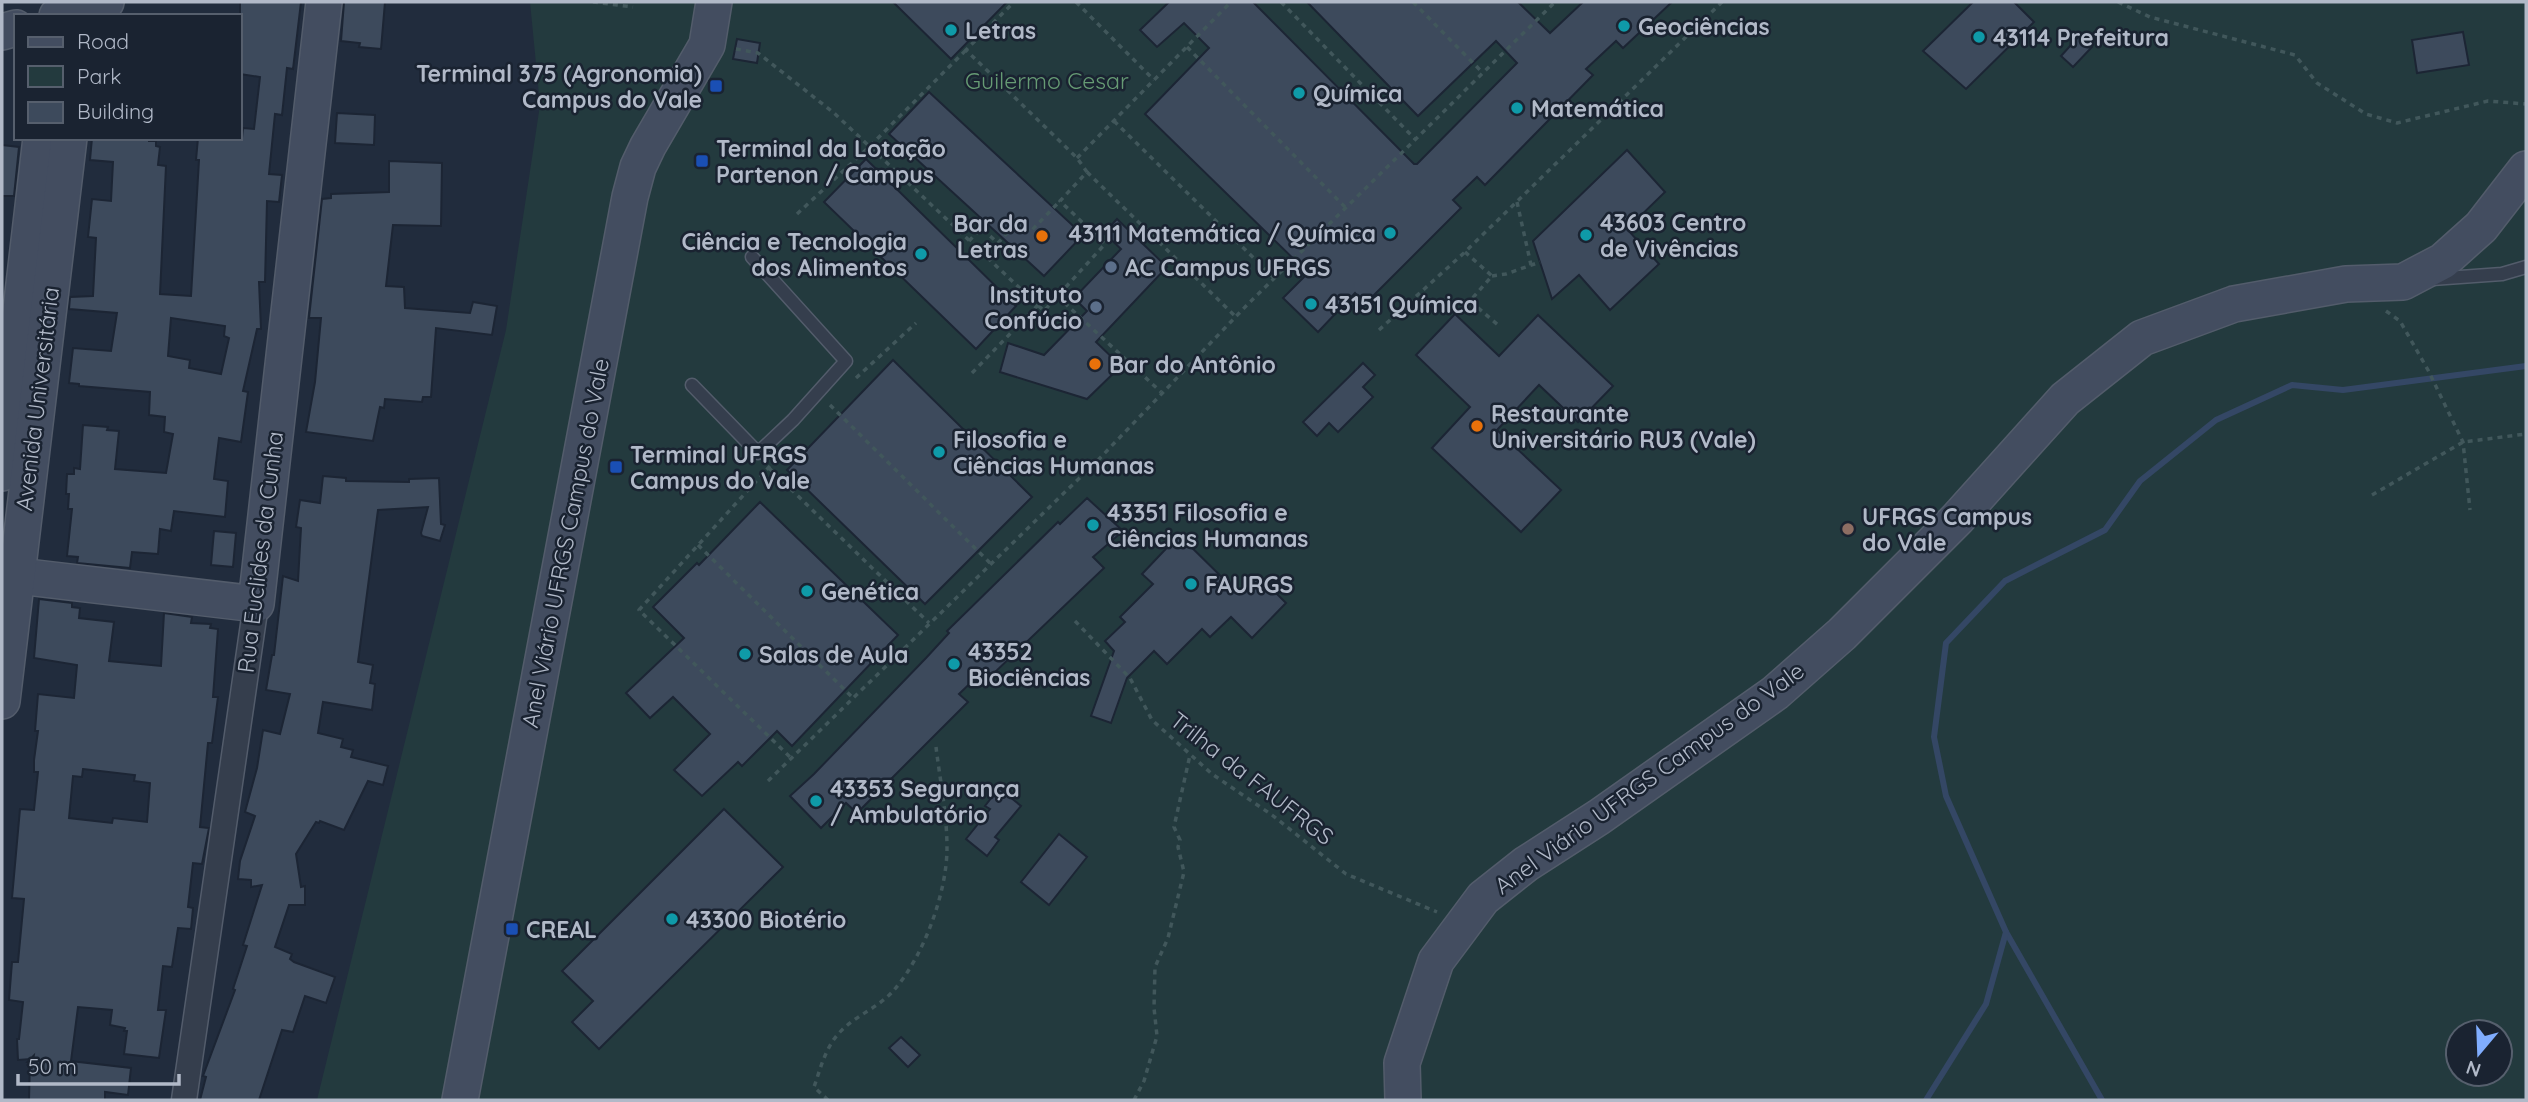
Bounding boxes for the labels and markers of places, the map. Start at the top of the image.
place label: Geociências [1638,12,1770,41]
place label: Letras [965,16,1036,45]
marker: Geociências [1616,18,1632,34]
marker: Letras [943,22,959,38]
place label: 43114 Prefeitura [1993,23,2169,52]
marker: 43114 Prefeitura [1971,29,1987,45]
place label: Terminal 375 (Agronomia) Campus do Vale [416,59,702,114]
marker: Terminal 375 (Agronomia) Campus do Vale [708,78,724,94]
place label: Química [1313,79,1402,108]
marker: Química [1291,85,1307,101]
place label: Matemática [1531,94,1664,123]
marker: Matemática [1509,100,1525,116]
place label: Terminal da Lotação Partenon / Campus [716,134,946,189]
marker: Terminal da Lotação Partenon / Campus [694,153,710,169]
place label: 43603 Centro de Vivências [1600,208,1746,263]
place label: Bar da Letras [953,209,1028,264]
place label: 43111 Matemática / Química [1069,219,1376,248]
marker: 43111 Matemática / Química [1382,225,1398,241]
place label: Ciência e Tecnologia dos Alimentos [681,227,907,282]
marker: 43603 Centro de Vivências [1578,227,1594,243]
marker: Bar da Letras [1034,228,1050,244]
marker: Ciência e Tecnologia dos Alimentos [913,246,929,262]
place label: AC Campus UFRGS [1125,253,1330,282]
marker: AC Campus UFRGS [1103,259,1119,275]
place label: Instituto Confúcio [984,280,1082,335]
place label: 43151 Química [1325,290,1478,319]
marker: 43151 Química [1303,296,1319,312]
marker: Instituto Confúcio [1088,299,1104,315]
place label: Bar do Antônio [1109,350,1276,379]
marker: Bar do Antônio [1087,356,1103,372]
place label: Restaurante Universitário RU3 (Vale) [1491,399,1756,454]
marker: Restaurante Universitário RU3 (Vale) [1469,418,1485,434]
place label: Filosofia e Ciências Humanas [953,425,1154,480]
place label: Terminal UFRGS Campus do Vale [630,440,810,495]
marker: Filosofia e Ciências Humanas [931,444,947,460]
marker: Terminal UFRGS Campus do Vale [608,459,624,475]
place label: 43351 Filosofia e Ciências Humanas [1107,498,1308,553]
place label: UFRGS Campus do Vale [1862,502,2032,557]
marker: 43351 Filosofia e Ciências Humanas [1085,517,1101,533]
marker: UFRGS Campus do Vale [1840,521,1856,537]
place label: FAURGS [1205,570,1293,599]
marker: FAURGS [1183,576,1199,592]
place label: Genética [821,577,919,606]
marker: Genética [799,583,815,599]
place label: 43352 Biociências [968,637,1090,692]
place label: Salas de Aula [759,640,908,669]
marker: Salas de Aula [737,646,753,662]
marker: 43352 Biociências [946,656,962,672]
place label: 43353 Segurança / Ambulatório [830,774,1020,829]
marker: 43353 Segurança / Ambulatório [808,793,824,809]
place label: 43300 Biotério [686,905,846,934]
marker: 43300 Biotério [664,911,680,927]
place label: CREAL [526,915,597,944]
marker: CREAL [504,921,520,937]

